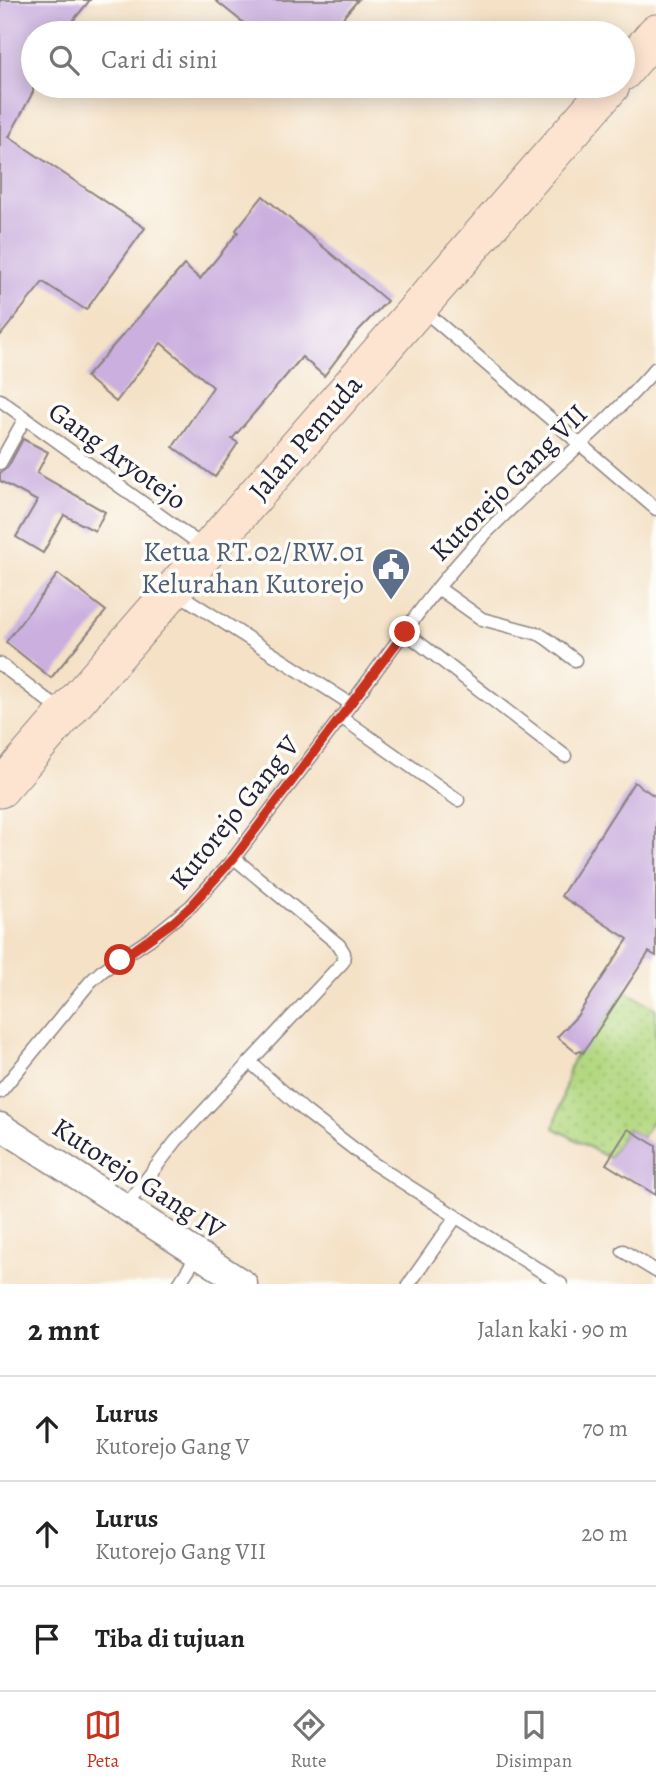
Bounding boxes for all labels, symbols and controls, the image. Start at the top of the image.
search box [21,21,635,98]
icon: search [45,41,83,79]
text: Cari di sini [101,42,218,77]
street label: Jalan Pemuda [240,367,371,509]
street label: Gang Aryotejo [41,393,194,519]
street label: Kutorejo Gang VII [422,396,596,570]
place label: Ketua RT.02/RW.01 Kelurahan Kutorejo [141,533,364,603]
public building icon: Ketua RT.02/RW.01 Kelurahan Kutorejo [370,546,412,601]
route end [389,616,420,647]
street label: Kutorejo Gang V [161,727,309,898]
route start [104,944,135,975]
street label: Kutorejo Gang IV [45,1109,233,1249]
text: 2 mnt [28,1310,100,1350]
text: Jalan kaki · 90 m [477,1314,628,1345]
text: Lurus [95,1396,158,1431]
icon: ahead [28,1410,66,1448]
text: 70 m [582,1413,628,1444]
text: Kutorejo Gang V [95,1431,250,1462]
text: Lurus [95,1501,158,1536]
icon: ahead [28,1515,66,1553]
text: 20 m [581,1518,628,1549]
text: Kutorejo Gang VII [95,1536,266,1567]
icon: arrive [28,1620,66,1658]
text: Tiba di tujuan [95,1621,245,1656]
tab: Peta [84,1706,122,1774]
tab: Rute [290,1706,328,1774]
tab: Disimpan [495,1706,572,1774]

